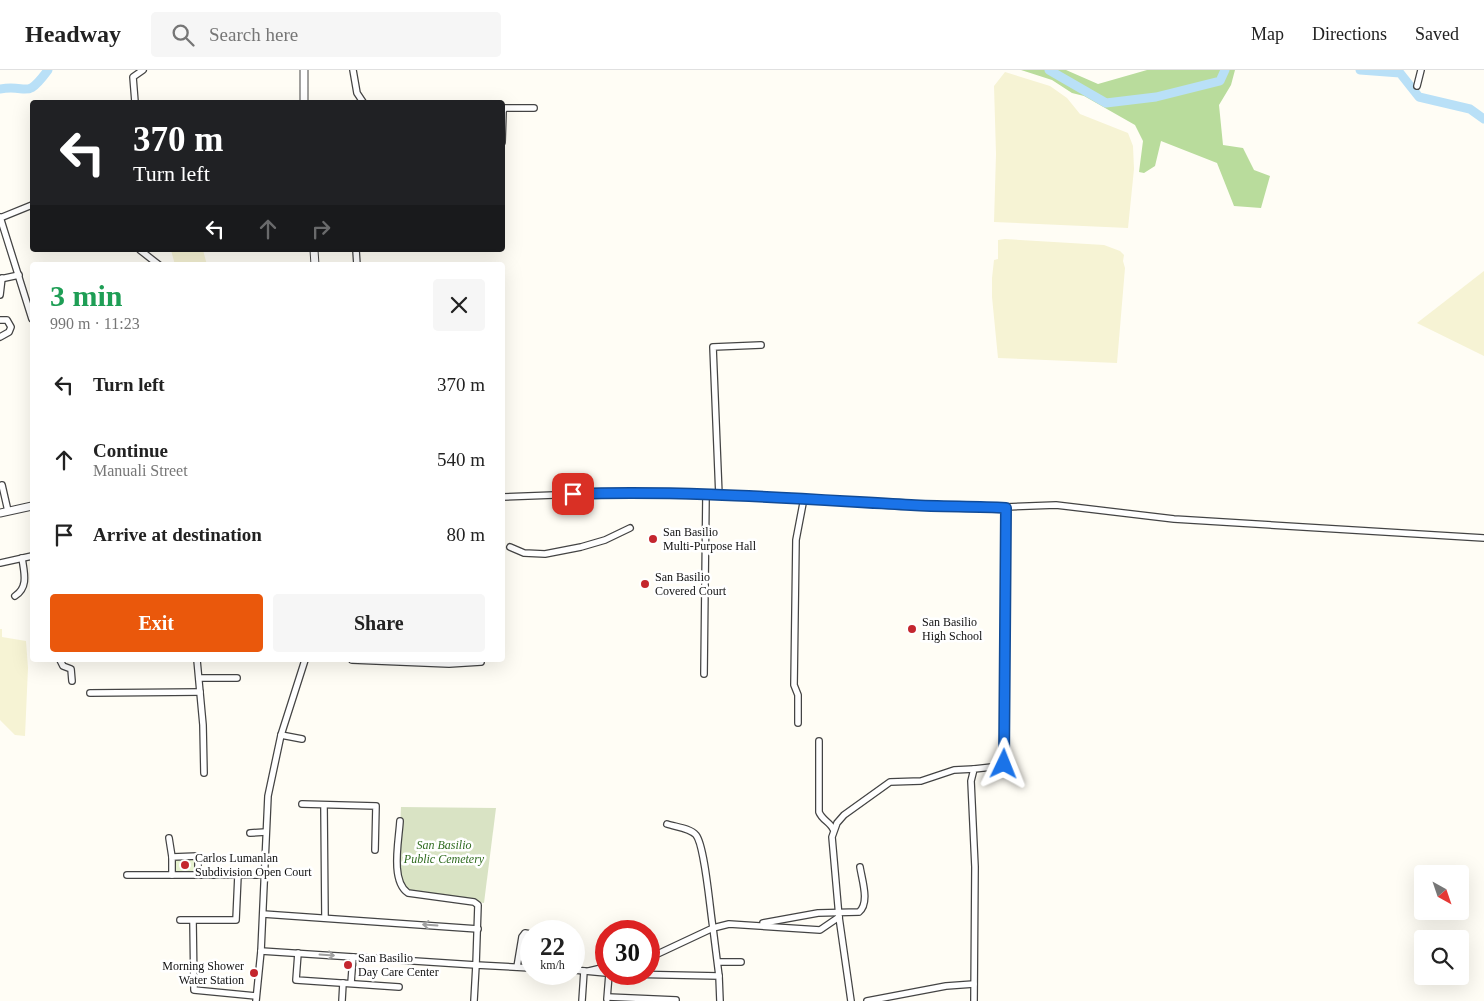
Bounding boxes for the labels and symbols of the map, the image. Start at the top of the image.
pin [552,473,594,515]
place label: San Basilio Multi-Purpose Hall [663,525,757,553]
marker: San Basilio Multi-Purpose Hall [647,533,659,545]
place label: San Basilio Covered Court [655,570,727,598]
marker: San Basilio Covered Court [639,578,651,590]
place label: San Basilio High School [922,615,983,643]
marker: San Basilio High School [906,623,918,635]
position arrow [977,737,1029,789]
park label: San Basilio Public Cemetery [403,838,485,866]
place label: Carlos Lumanlan Subdivision Open Court [195,851,312,879]
marker: Carlos Lumanlan Subdivision Open Court [179,859,191,871]
north arrow [1414,865,1469,920]
speed limit sign: 30 [595,920,660,985]
one-way arrow [422,921,438,930]
one-way arrow [319,951,335,960]
place label: San Basilio Day Care Center [358,951,439,979]
place label: Morning Shower Water Station [162,959,244,987]
marker: San Basilio Day Care Center [342,959,354,971]
marker: Morning Shower Water Station [248,967,260,979]

